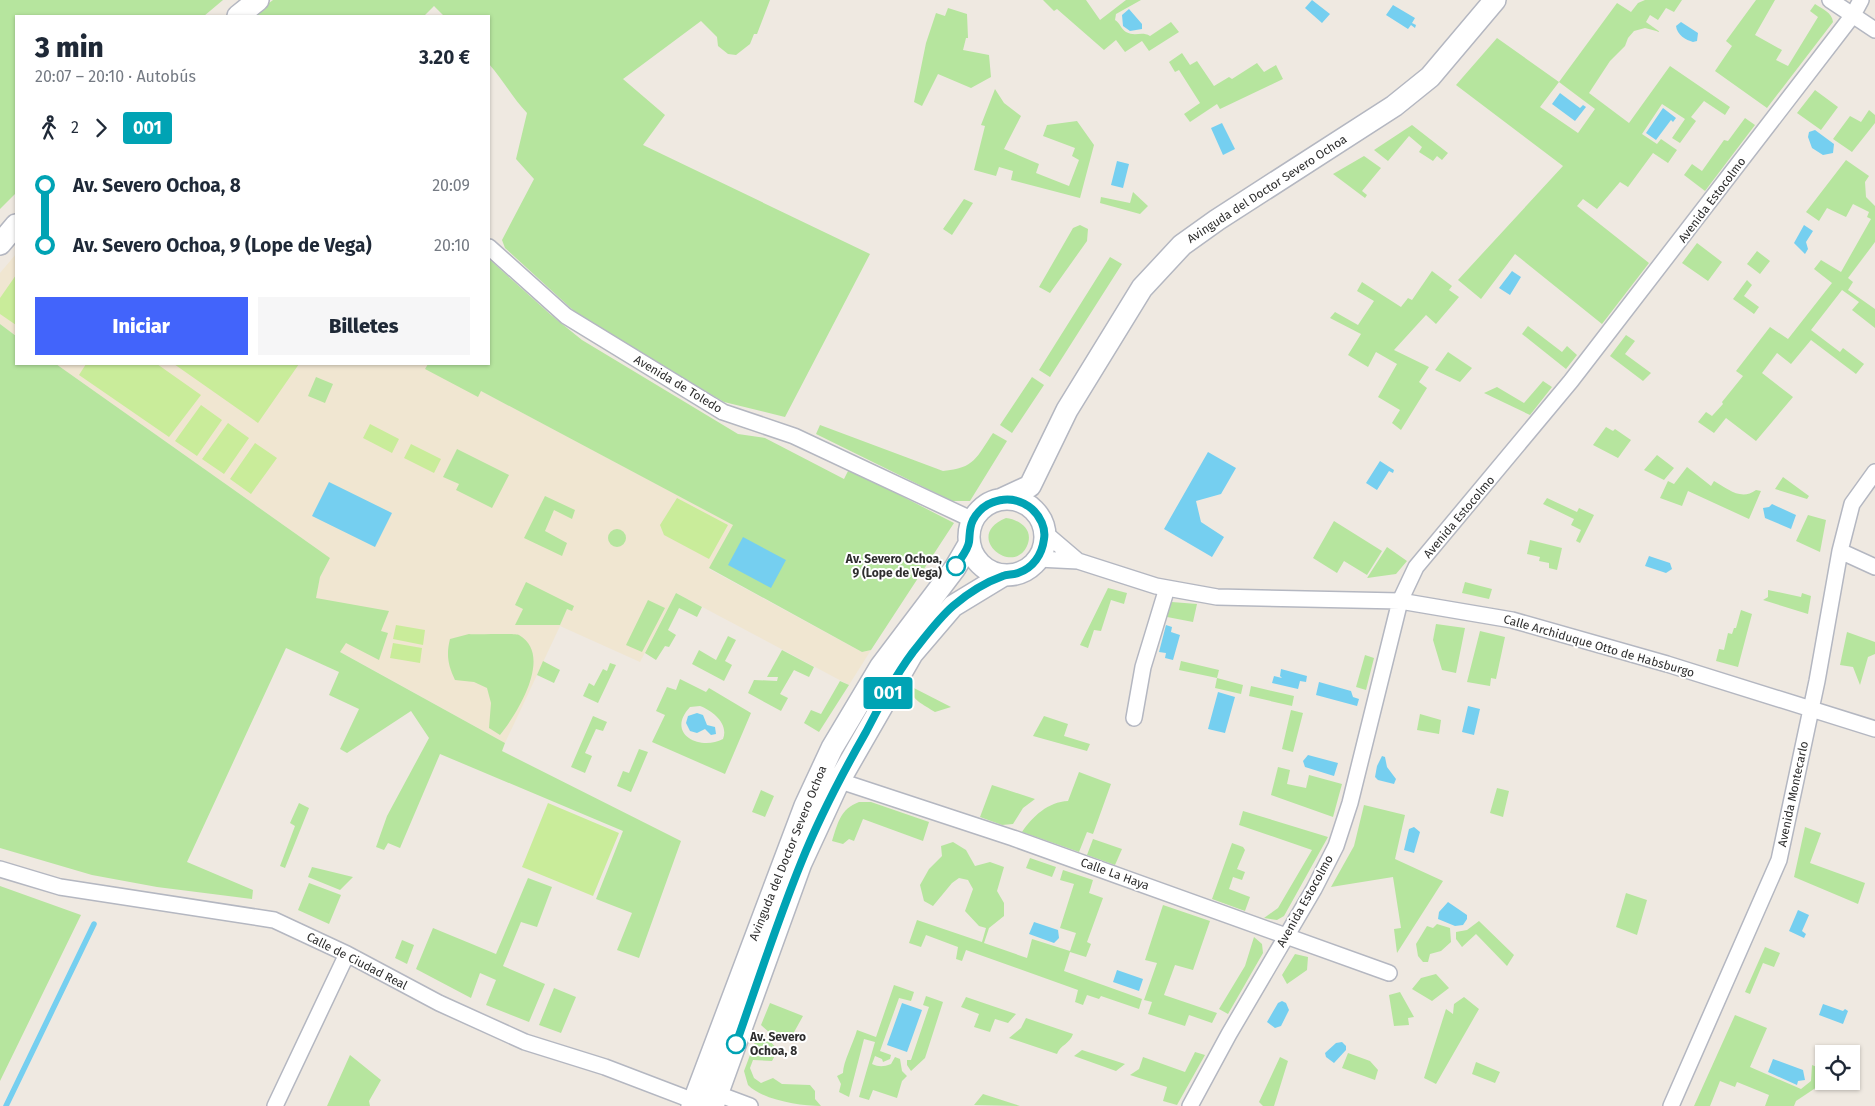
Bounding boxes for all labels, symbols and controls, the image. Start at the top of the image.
text: 3 min [35,31,104,64]
text: 3.20 € [419,46,470,69]
text: 20:07 – 20:10 · Autobús [35,67,196,86]
icon: walk [35,114,63,142]
icon: forward [87,114,115,142]
text: 001 [133,117,162,139]
text: 2 [71,118,79,137]
street label: Avinguda del Doctor Severo Ochoa [1185,132,1349,246]
street label: Avenida Estocolmo [1675,155,1749,245]
text: Av. Severo Ochoa, 8 [73,174,241,197]
text: 20:09 [432,176,470,195]
text: Av. Severo Ochoa, 9 (Lope de Vega) [73,234,372,257]
text: 20:10 [434,236,470,255]
button: Iniciar [35,297,248,355]
button: Billetes [258,297,470,355]
street label: Avenida de Toledo [631,352,725,416]
street label: Avenida Estocolmo [1421,473,1497,561]
place label: Av. Severo Ochoa, 9 (Lope de Vega) [845,552,942,580]
marker: Av. Severo Ochoa, 9 (Lope de Vega) [946,556,966,576]
street label: Calle Archiduque Otto de Habsburgo [1502,612,1696,680]
line badge: 001 [859,677,917,709]
text: 001 [873,682,903,704]
street label: Avenida Montecarlo [1775,740,1811,848]
street label: Avinguda del Doctor Severo Ochoa [746,763,830,943]
street label: Avenida Estocolmo [1274,853,1336,949]
street label: Calle La Haya [1079,855,1151,893]
street label: Calle de Ciudad Real [304,930,410,993]
place label: Av. Severo Ochoa, 8 [749,1030,806,1058]
marker: Av. Severo Ochoa, 8 [726,1034,746,1054]
map controls [1815,1045,1860,1090]
button: locate [1815,1045,1860,1090]

